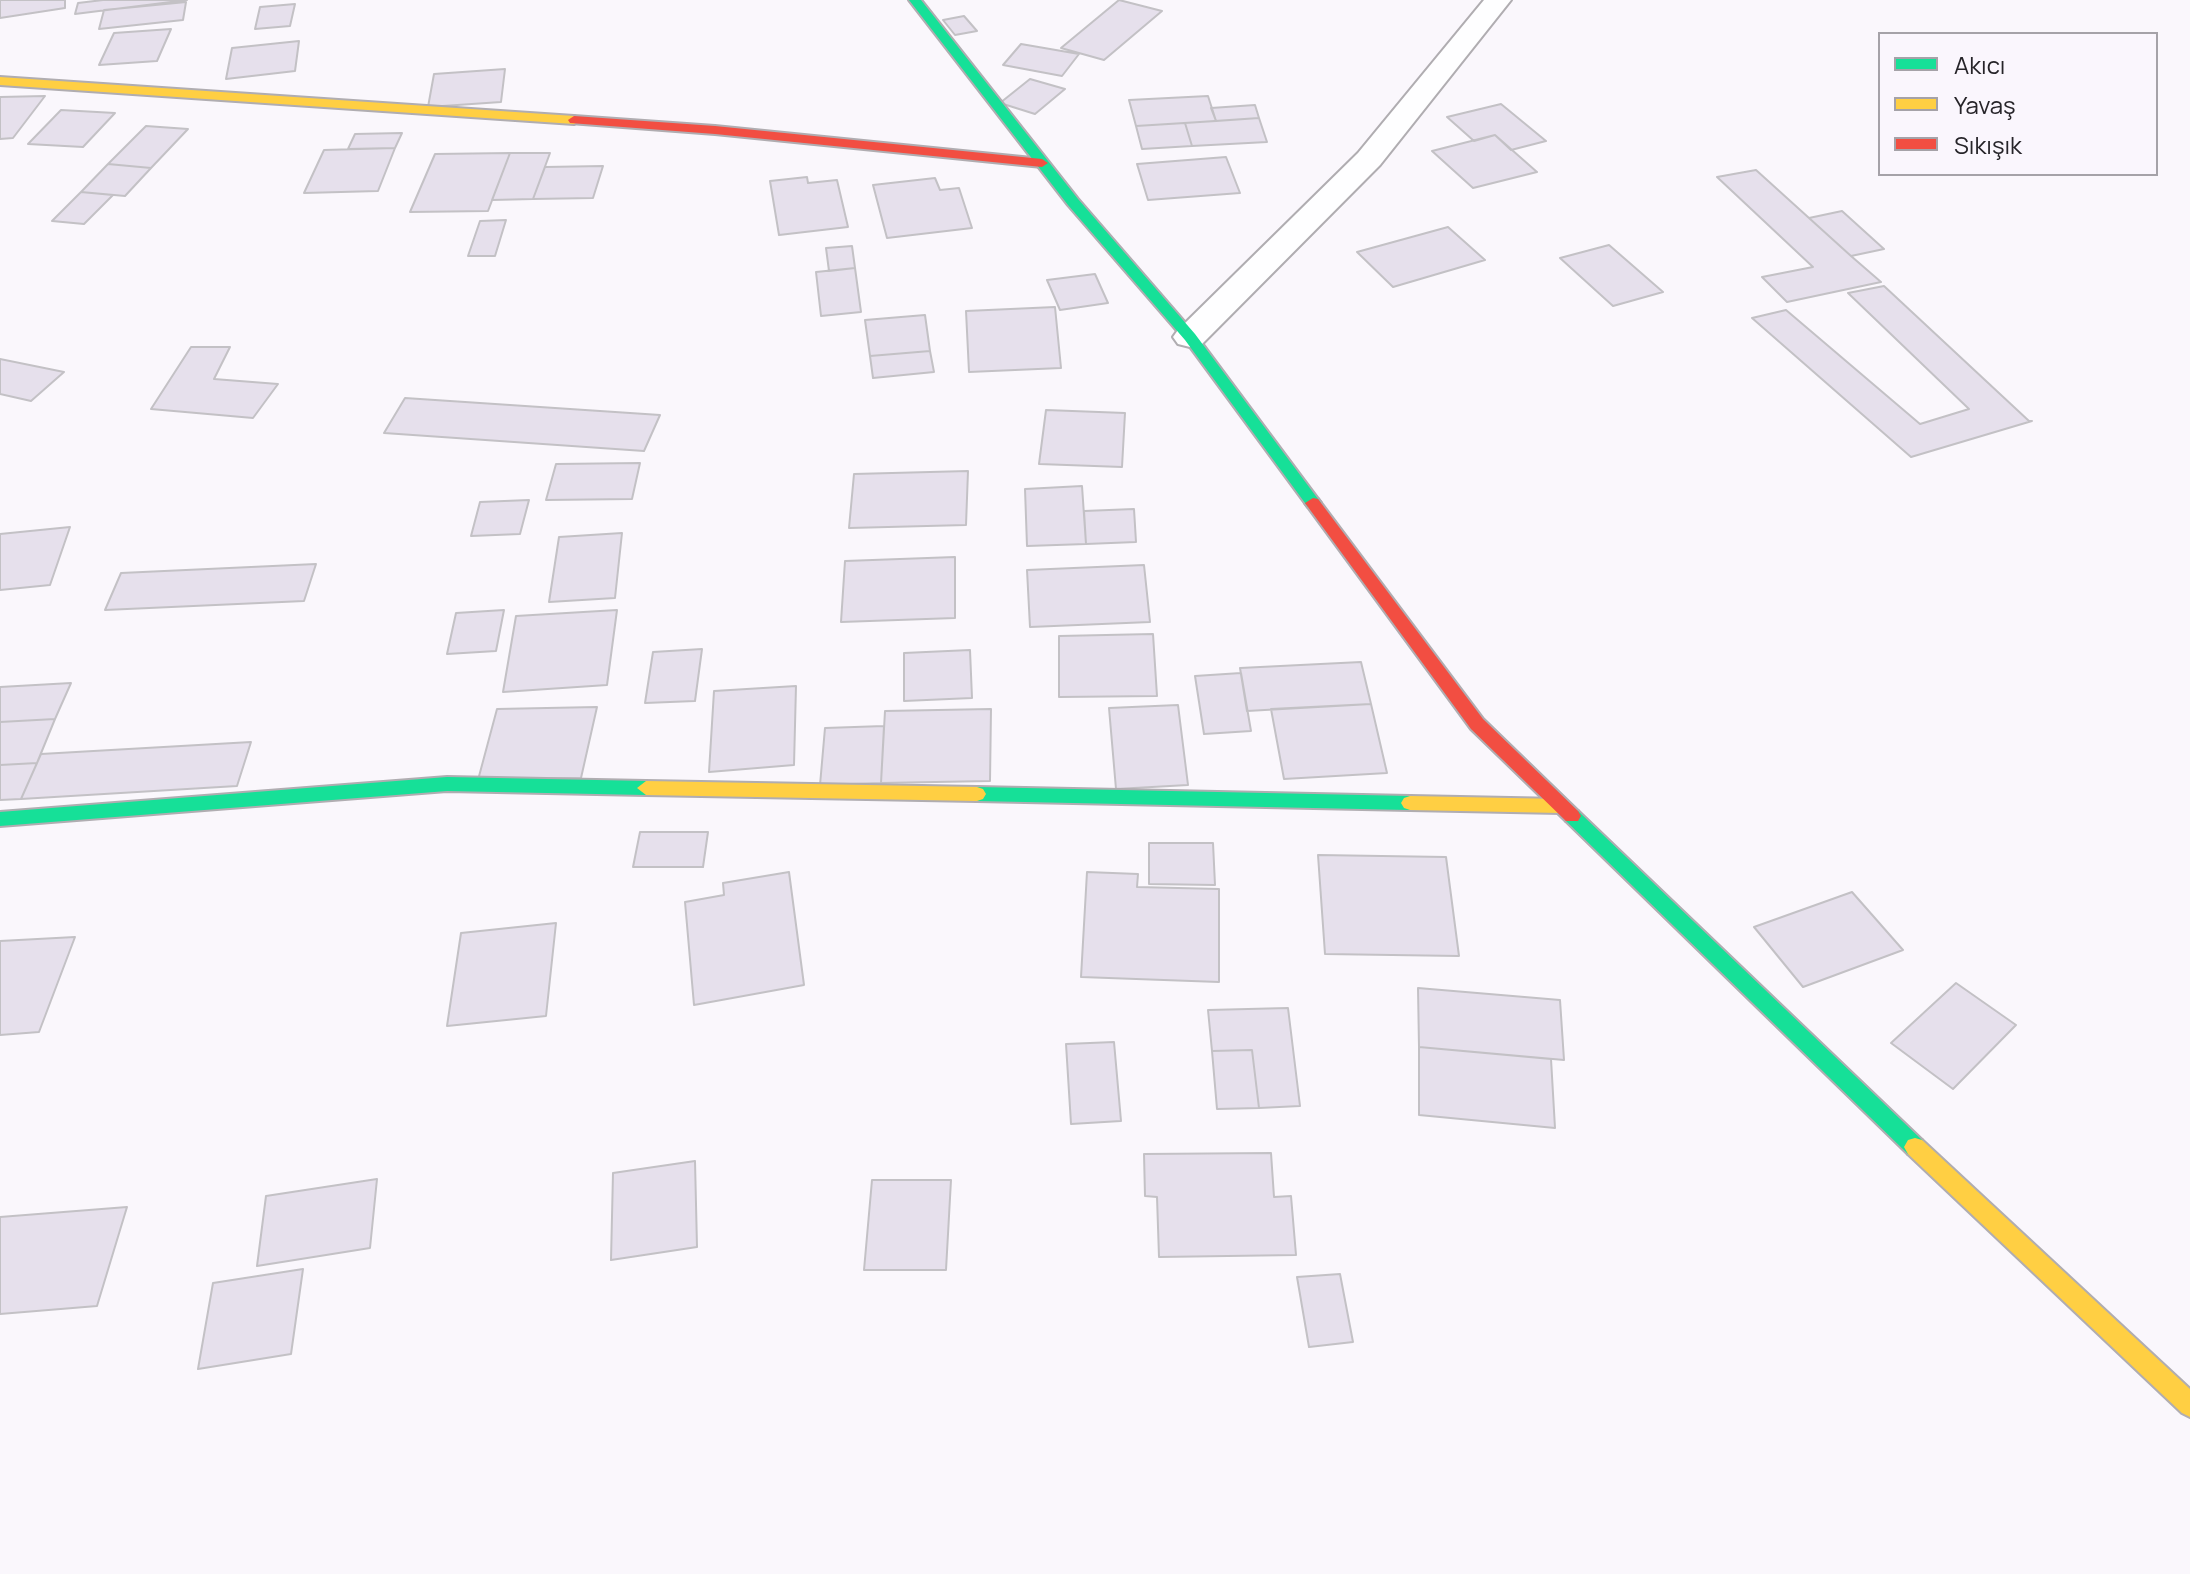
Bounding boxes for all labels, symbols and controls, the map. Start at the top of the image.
legend [1878,32,2158,176]
text: Akıcı [1954,48,2005,81]
text: Yavaş [1954,88,2016,121]
text: Sıkışık [1954,128,2022,161]

